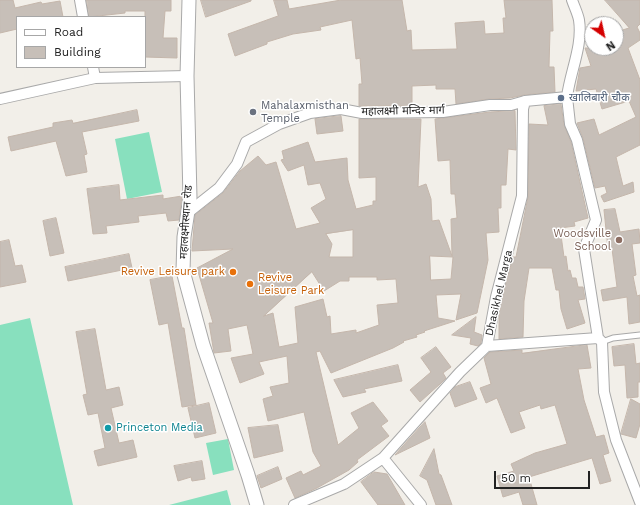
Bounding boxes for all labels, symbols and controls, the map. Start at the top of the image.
legend [16,16,146,68]
north arrow [584,16,624,56]
text: Road [54,25,83,39]
text: N [603,38,617,53]
text: Building [54,45,101,59]
place label: खालिबारी चौक [569,91,630,105]
marker: खालिबारी चौक [556,93,566,103]
place label: Mahalaxmisthan Temple [261,99,349,125]
street label: महालक्ष्मी मन्दिर मार्ग [361,104,445,118]
marker: Mahalaxmisthan Temple [248,107,258,117]
street label: महालक्ष्मीस्थान रोड [177,185,195,259]
place label: Woodsville School [553,227,611,253]
marker: Woodsville School [614,235,624,245]
street label: Dhasikhel Marga [483,249,515,337]
place label: Revive Leisure park [121,265,225,279]
marker: Revive Leisure park [228,267,238,277]
place label: Revive Leisure Park [258,271,324,297]
marker: Revive Leisure Park [245,279,255,289]
place label: Princeton Media [116,421,203,435]
marker: Princeton Media [103,423,113,433]
scale bar [496,463,592,489]
text: 50 m [501,471,531,485]

